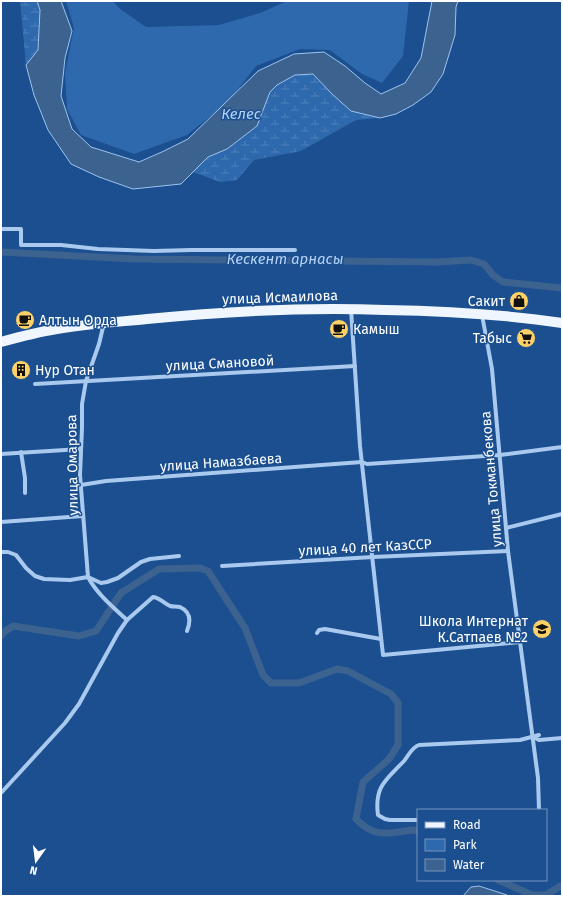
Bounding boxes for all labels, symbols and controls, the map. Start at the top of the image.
water label: Келес [221,105,262,123]
water label: Кескент арнасы [227,250,343,268]
street label: улица Исмаилова [222,287,338,308]
shop icon: Сакит [508,290,530,312]
place label: Сакит [468,293,506,310]
cafe icon: Алтын Орда [14,309,36,331]
place label: Алтын Орда [39,312,117,329]
cafe icon: Камыш [328,318,350,340]
place label: Камыш [353,321,400,338]
supermarket icon: Табыс [515,327,537,349]
place label: Табыс [473,330,512,347]
street label: улица Смановой [165,352,275,375]
building icon: Нур Отан [10,359,32,381]
place label: Нур Отан [35,362,95,379]
street label: улица Токманбекова [477,410,506,548]
street label: улица Омарова [63,414,82,516]
street label: улица Намазбаева [159,450,283,475]
street label: улица 40 лет КазССР [298,536,432,559]
place label: Школа Интернат К.Сатпаев №2 [419,613,529,646]
school or university icon: Школа Интернат К.Сатпаев №2 [531,618,553,640]
legend [417,809,547,881]
text: Road [453,818,481,832]
text: Park [453,838,477,852]
north arrow [16,841,56,881]
text: Water [453,858,485,872]
text: N [29,863,39,877]

